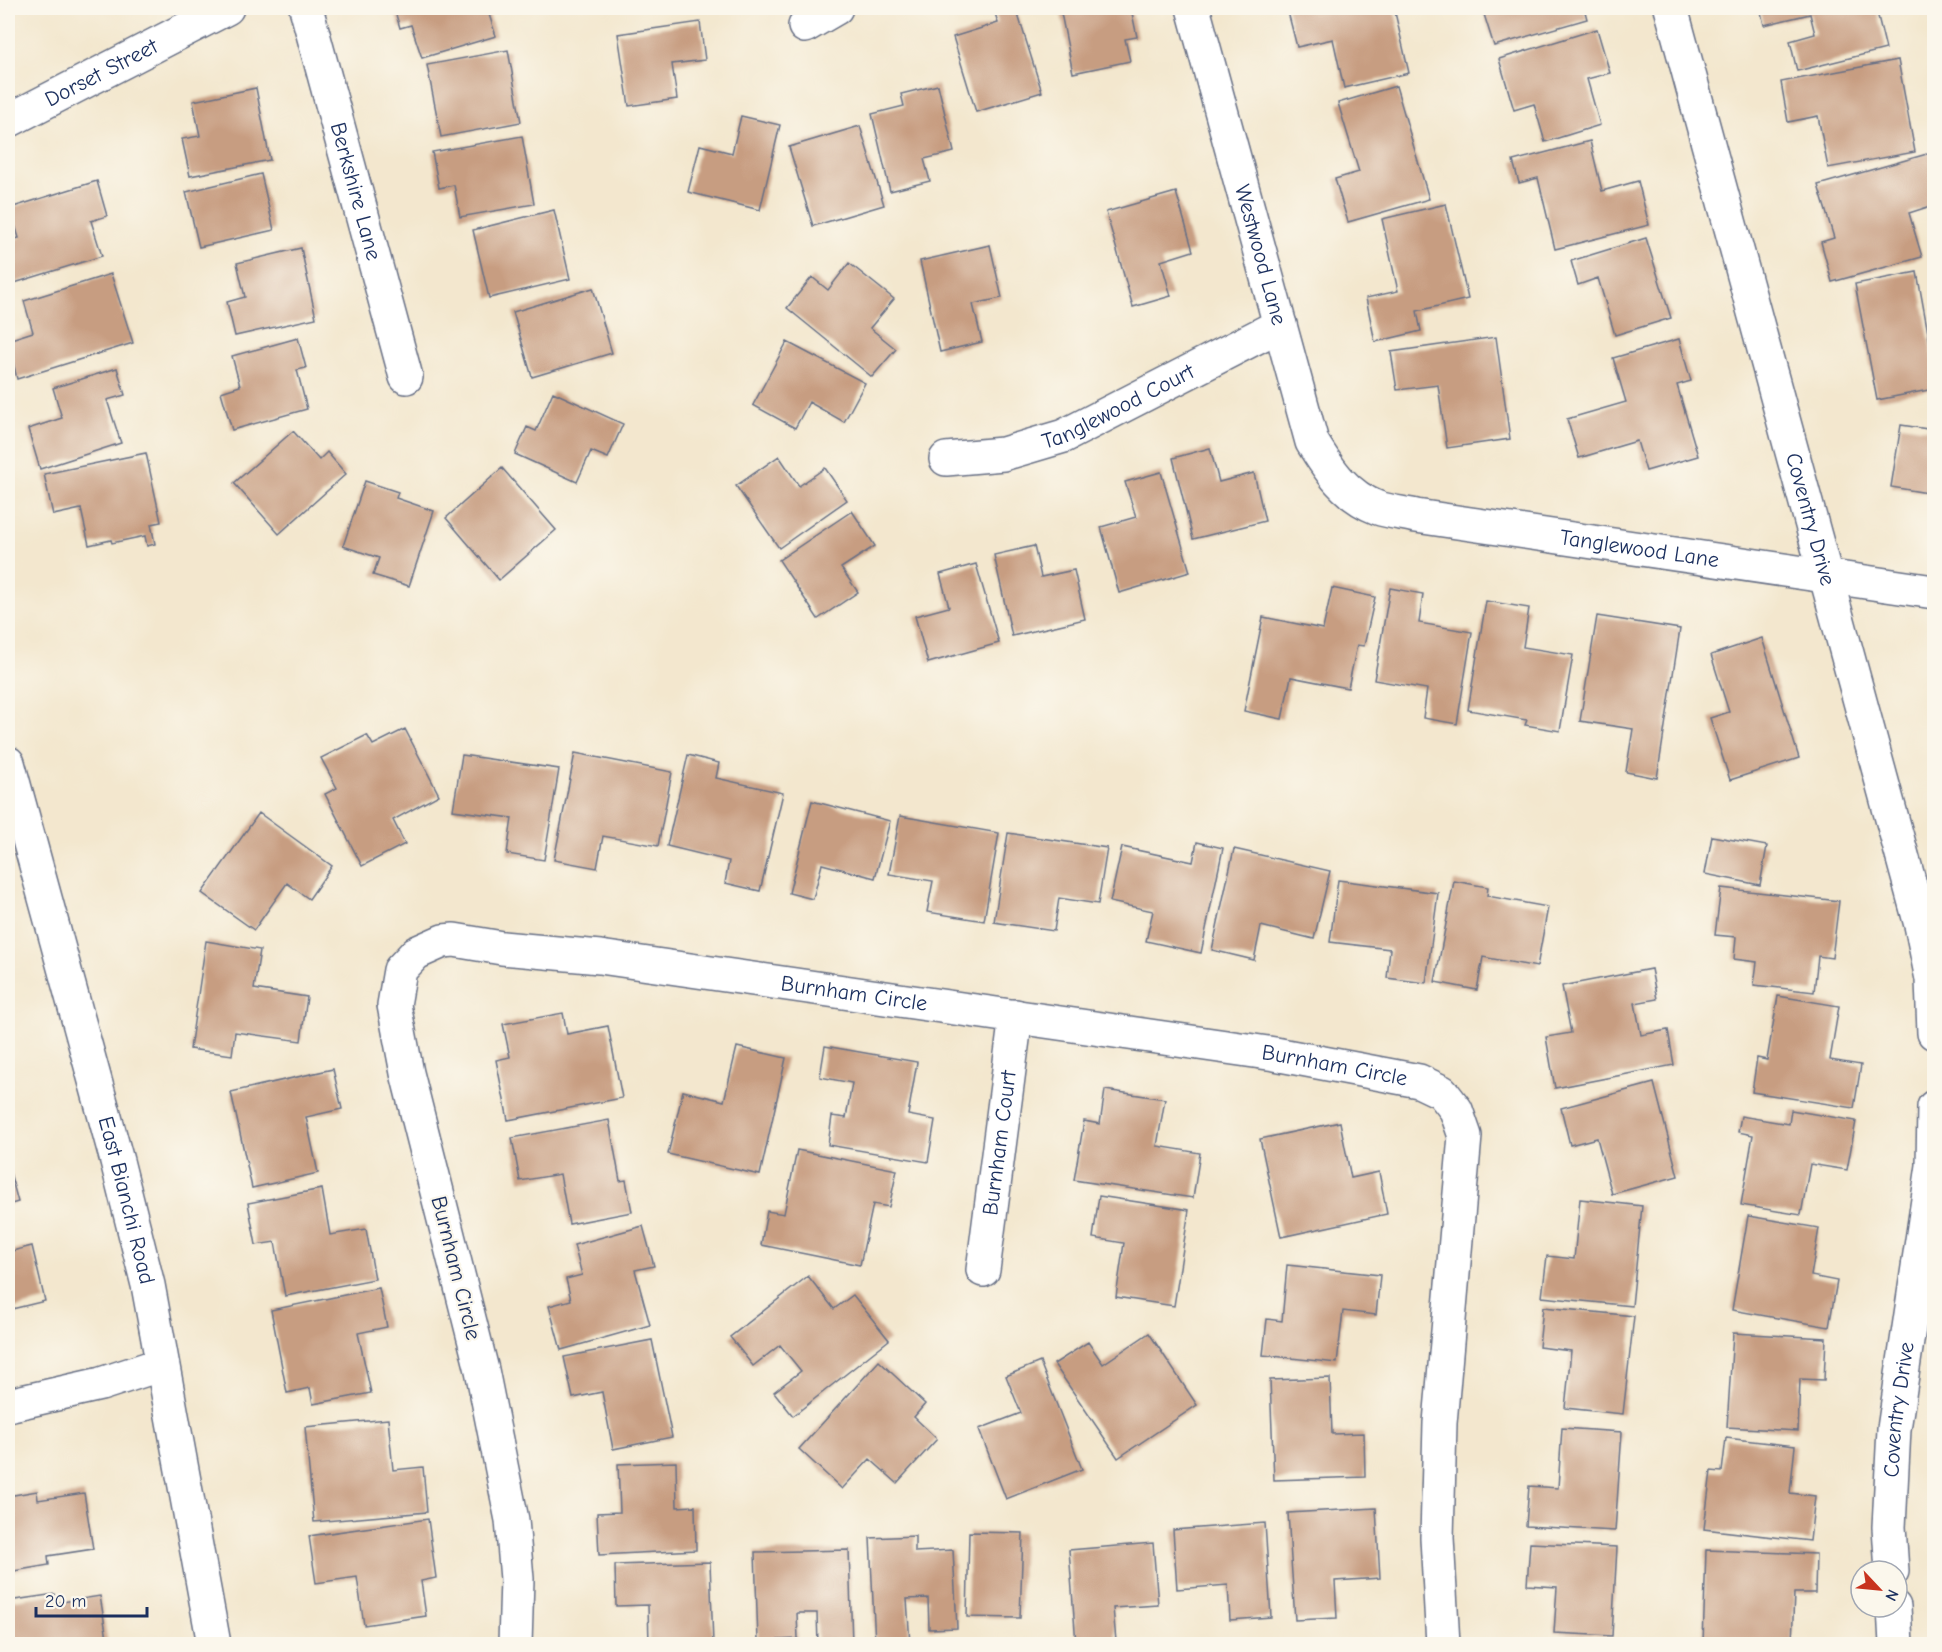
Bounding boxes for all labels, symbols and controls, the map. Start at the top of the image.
street label: Dorset Street [41,33,163,113]
street label: Berkshire Lane [325,119,387,263]
street label: Westwood Lane [1229,182,1292,328]
street label: Tanglewood Court [1039,358,1199,455]
street label: Coventry Drive [1780,450,1841,589]
street label: Tanglewood Lane [1558,524,1721,573]
street label: Burnham Circle [779,970,929,1017]
street label: Burnham Circle [1260,1039,1410,1092]
street label: Burnham Court [977,1068,1022,1217]
street label: East Bianchi Road [92,1114,160,1287]
street label: Burnham Circle [426,1193,486,1343]
street label: Coventry Drive [1879,1340,1920,1478]
north arrow [1849,1559,1909,1619]
scale bar [36,1580,147,1618]
text: N [1881,1587,1902,1604]
text: 20 m [45,1591,86,1612]

